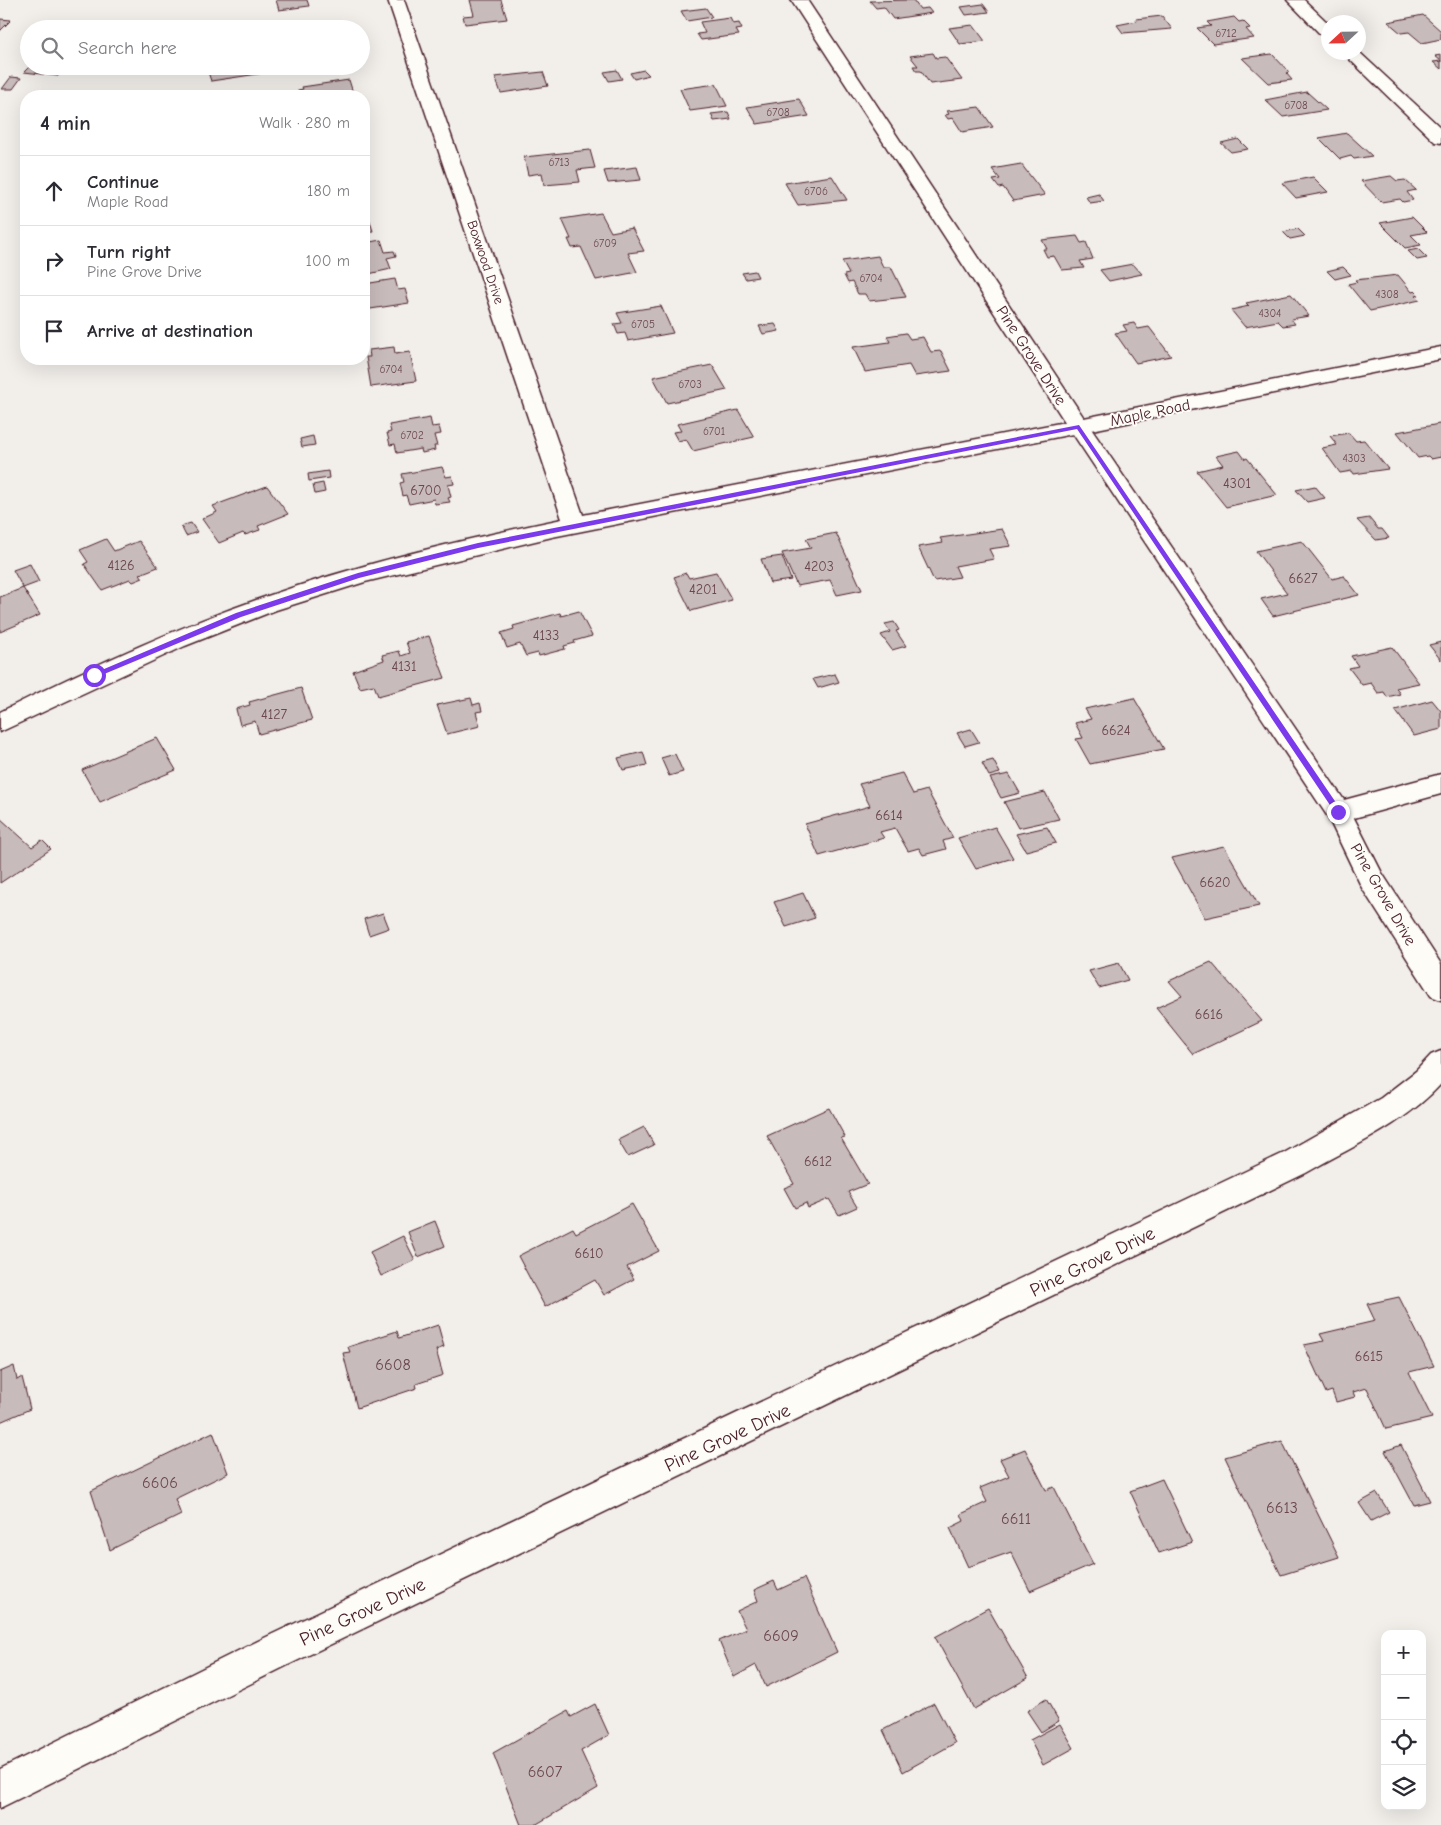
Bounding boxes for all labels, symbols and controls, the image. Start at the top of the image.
north arrow [1321,15,1366,60]
search box [20,20,370,75]
house number: 6712 [1215,27,1237,40]
icon: search [38,34,66,62]
text: Search here [78,37,177,59]
house number: 6708 [1284,99,1308,112]
house number: 6708 [766,106,790,119]
text: 4 min [40,111,91,135]
text: Walk · 280 m [259,114,350,132]
house number: 6713 [548,156,570,169]
text: Continue [87,171,159,193]
icon: ahead [40,177,68,205]
text: 180 m [307,182,350,200]
house number: 6706 [804,185,828,198]
text: Maple Road [87,193,169,211]
street label: Boxwood Drive [463,218,508,306]
house number: 6709 [593,237,617,250]
text: Turn right [87,241,171,263]
icon: right [40,247,68,275]
text: 100 m [306,252,350,270]
text: Pine Grove Drive [87,263,202,281]
house number: 6704 [859,272,883,285]
house number: 4308 [1375,288,1399,301]
street label: Pine Grove Drive [992,303,1070,409]
house number: 4304 [1259,307,1281,320]
icon: arrive [40,317,68,345]
house number: 6705 [631,318,655,331]
text: Arrive at destination [87,320,253,342]
house number: 6704 [379,363,403,376]
house number: 6703 [678,378,702,391]
street label: Maple Road [1108,396,1192,430]
house number: 6701 [703,425,725,438]
house number: 6702 [400,429,424,442]
house number: 4303 [1342,452,1366,465]
house number: 4301 [1223,475,1251,492]
house number: 6700 [410,482,442,499]
house number: 4126 [107,557,135,574]
house number: 4203 [804,558,834,575]
house number: 6627 [1288,570,1318,587]
house number: 4201 [689,581,717,598]
house number: 4133 [533,627,559,644]
house number: 4131 [392,658,416,675]
route start [83,664,106,687]
house number: 4127 [261,706,287,723]
house number: 6624 [1101,722,1131,739]
route end [1327,801,1350,824]
house number: 6614 [875,807,903,824]
street label: Pine Grove Drive [1347,840,1420,949]
house number: 6620 [1199,874,1231,891]
house number: 6616 [1195,1006,1223,1023]
house number: 6612 [804,1153,832,1170]
street label: Pine Grove Drive [1026,1222,1159,1302]
house number: 6610 [574,1245,604,1262]
house number: 6615 [1355,1348,1383,1365]
house number: 6608 [375,1356,411,1374]
street label: Pine Grove Drive [661,1399,794,1477]
house number: 6606 [142,1474,178,1492]
house number: 6613 [1266,1499,1298,1517]
house number: 6611 [1001,1510,1031,1528]
street label: Pine Grove Drive [296,1573,429,1651]
house number: 6609 [763,1627,799,1645]
map controls [1381,1630,1426,1810]
button: + [1381,1630,1426,1675]
button: − [1381,1675,1426,1720]
button: locate [1381,1720,1426,1765]
house number: 6607 [528,1763,563,1781]
button: layers [1381,1765,1426,1810]

